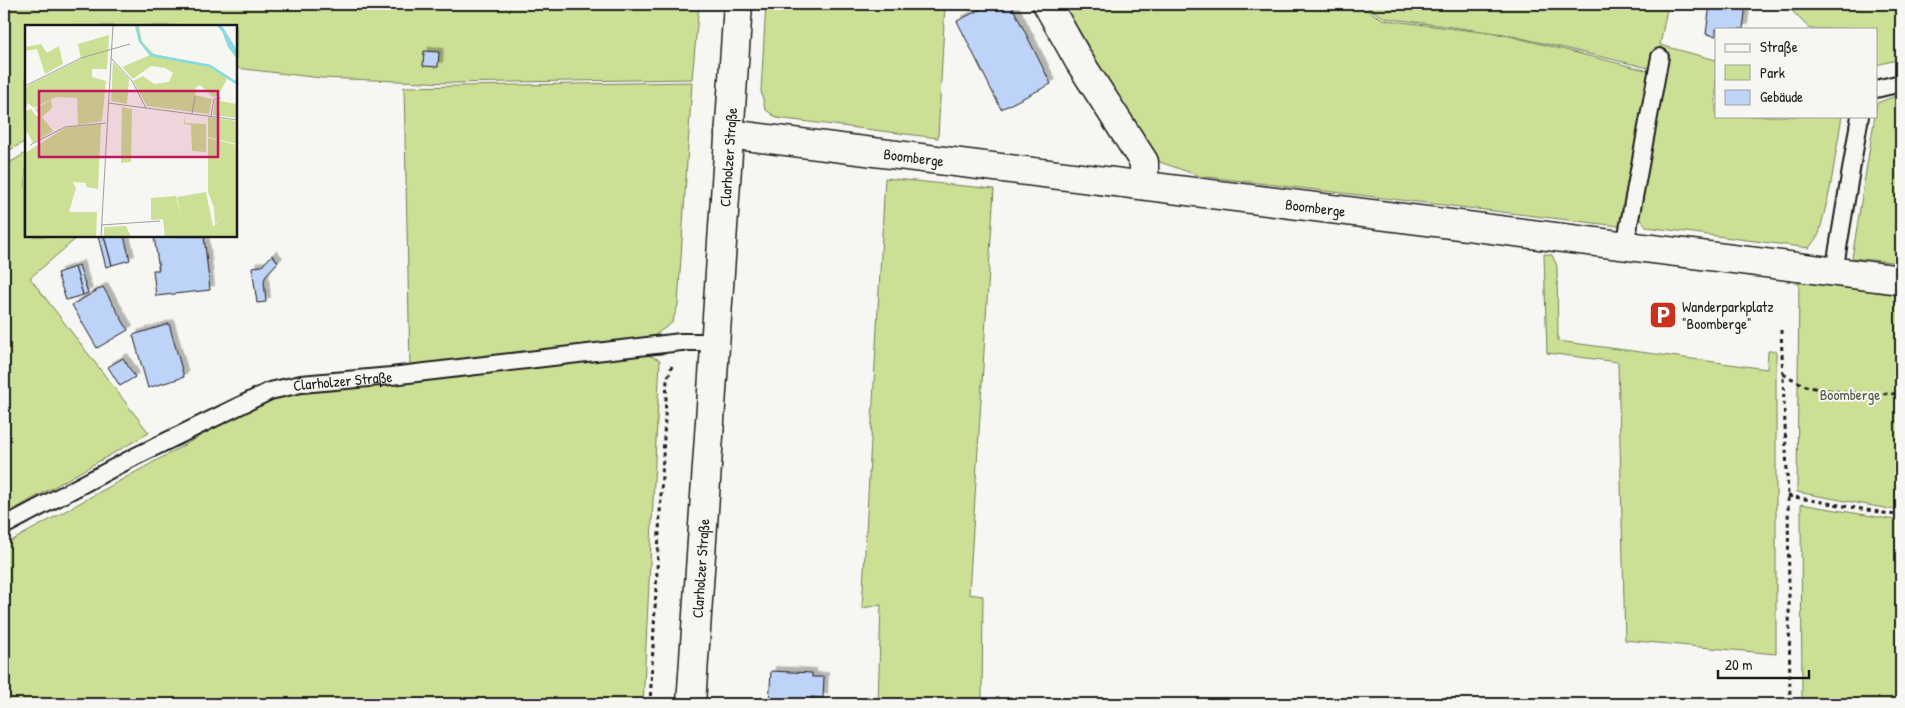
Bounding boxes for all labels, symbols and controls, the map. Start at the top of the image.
inset map [25,25,238,238]
legend [1715,28,1878,118]
text: Straße [1760,36,1798,57]
text: Park [1760,62,1785,83]
text: Gebäude [1760,86,1803,107]
street label: Clarholzer Straße [714,107,742,208]
street label: Boomberge [882,143,945,171]
street label: Boomberge [1284,193,1347,221]
place label: Wanderparkplatz "Boomberge" [1682,296,1774,334]
parking icon: Wanderparkplatz "Boomberge" [1648,300,1678,330]
street label: Clarholzer Straße [291,365,393,396]
park label: Boomberge [1820,384,1880,405]
street label: Clarholzer Straße [686,518,714,619]
scale bar [1718,648,1809,680]
text: 20 m [1725,654,1752,675]

